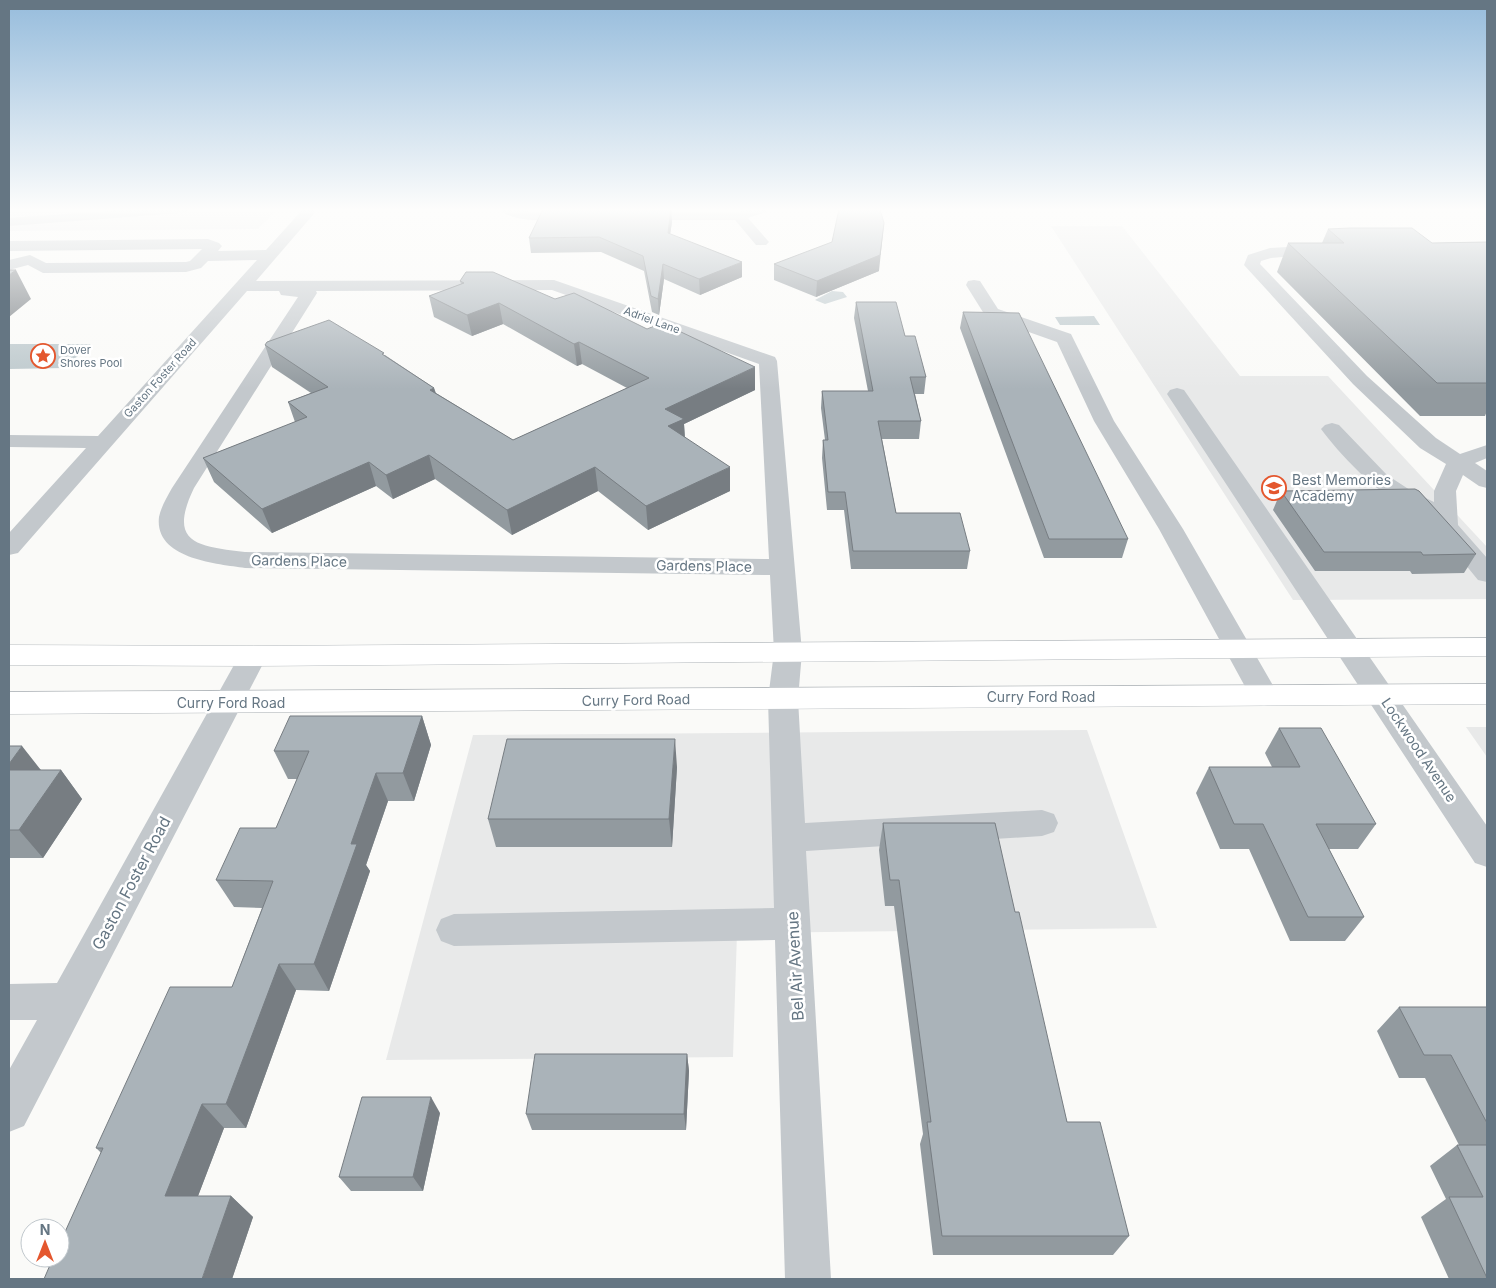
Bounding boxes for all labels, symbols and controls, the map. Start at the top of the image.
street label: Adriel Lane [622,303,682,337]
street label: Gaston Foster Road [121,335,199,421]
place icon: Dover Shores Pool [30,343,56,369]
place label: Dover Shores Pool [60,343,122,370]
place label: Best Memories Academy [1292,471,1391,504]
school or university icon: Best Memories Academy [1261,475,1287,501]
street label: Gardens Place [251,551,347,570]
street label: Gardens Place [656,556,752,575]
street label: Curry Ford Road [987,688,1095,705]
street label: Curry Ford Road [581,690,690,709]
street label: Curry Ford Road [177,694,285,711]
street label: Lockwood Avenue [1378,695,1460,805]
street label: Gaston Foster Road [87,813,175,953]
street label: Bel Air Avenue [782,911,808,1021]
north arrow [20,1218,70,1268]
text: N [40,1221,50,1238]

